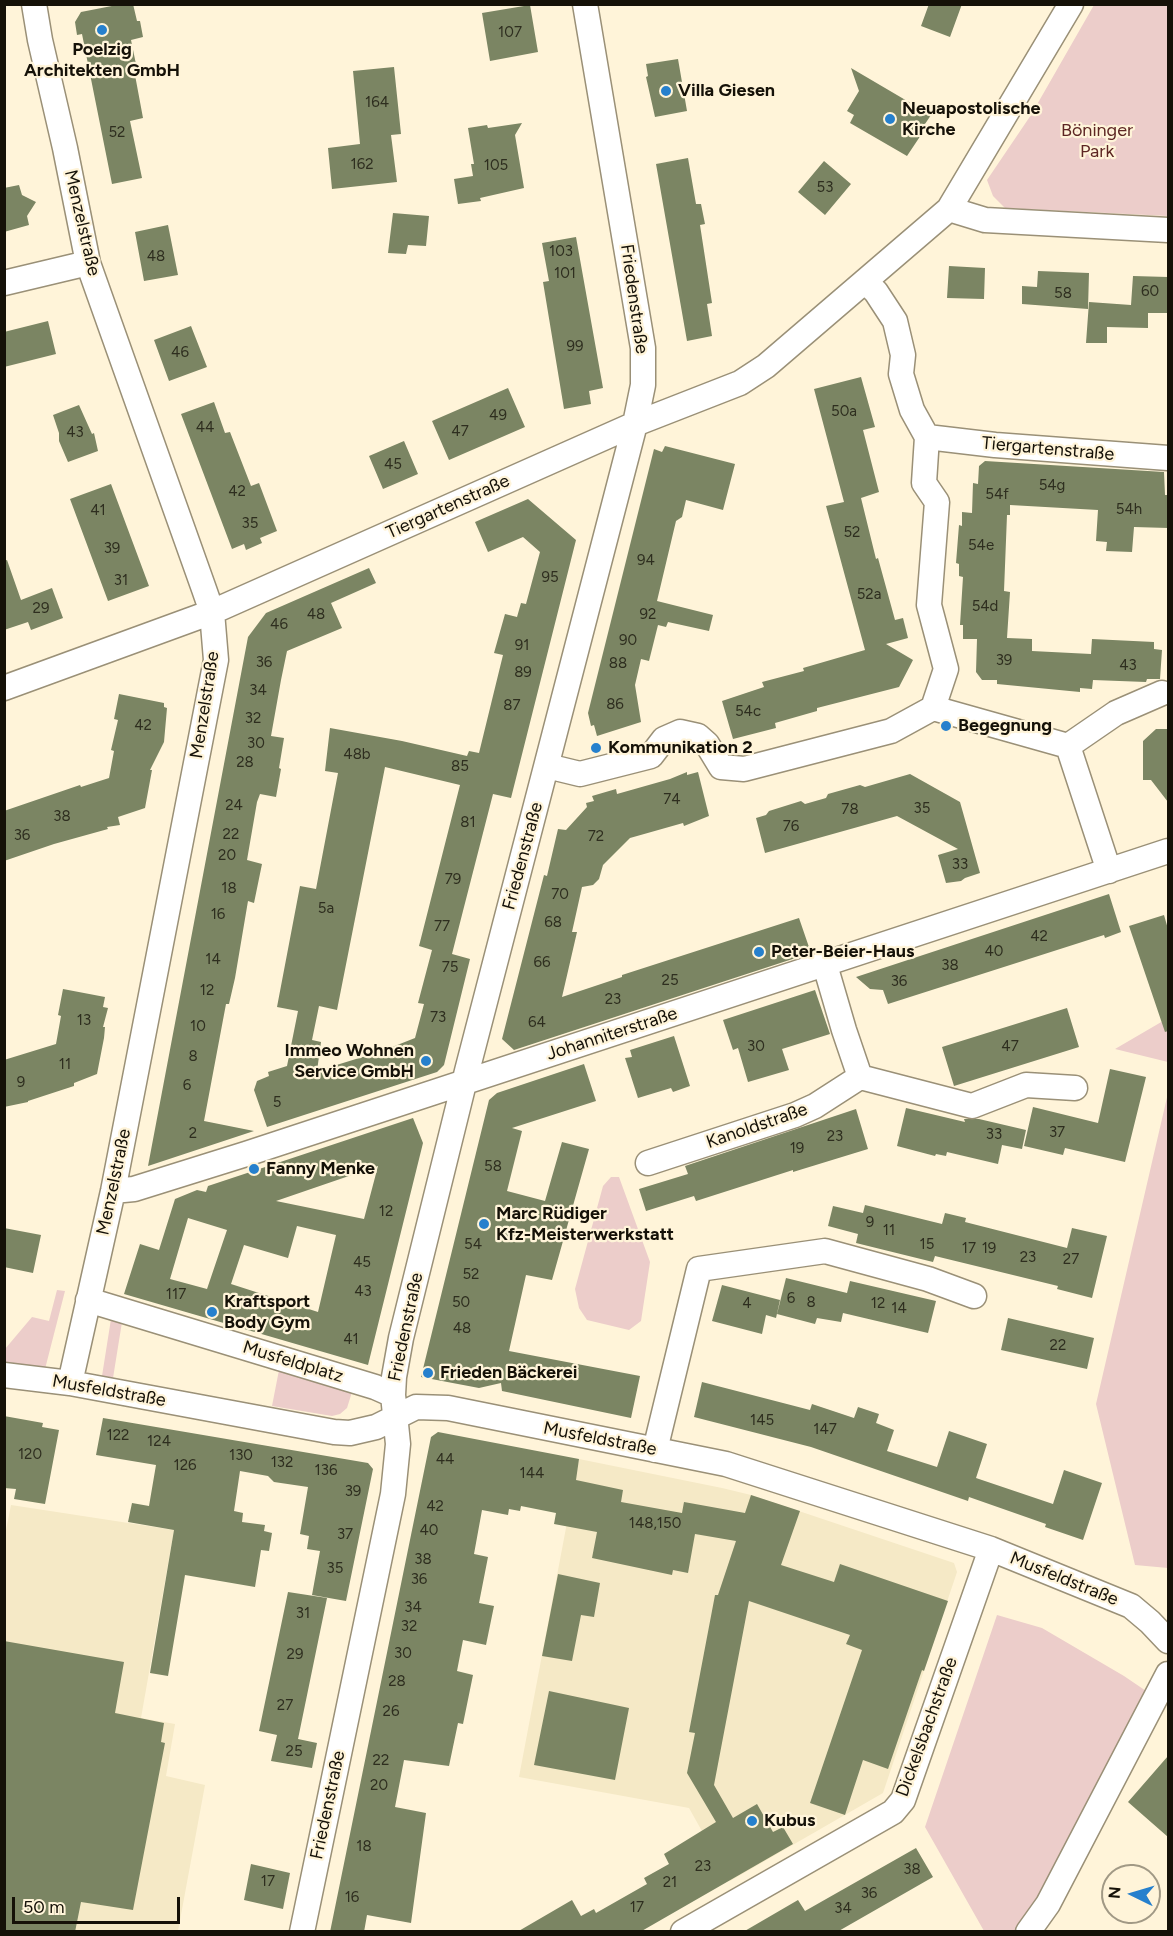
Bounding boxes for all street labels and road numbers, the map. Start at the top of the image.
street label: Menzelstraße [59,168,105,278]
street label: Friedenstraße [616,243,652,355]
street label: Tiergartenstraße [981,432,1115,466]
street label: Tiergartenstraße [383,470,513,544]
street label: Menzelstraße [186,650,224,760]
street label: Friedenstraße [498,800,548,912]
street label: Johanniterstraße [544,1003,680,1065]
street label: Kanoldstraße [704,1099,810,1153]
street label: Menzelstraße [92,1127,136,1237]
street label: Friedenstraße [384,1271,428,1383]
street label: Musfeldplatz [240,1336,346,1388]
street label: Musfeldstraße [50,1370,168,1412]
street label: Musfeldstraße [541,1417,659,1461]
street label: Musfeldstraße [1007,1547,1121,1611]
street label: Dickelsbachstraße [892,1654,962,1800]
street label: Friedenstraße [306,1749,350,1861]

